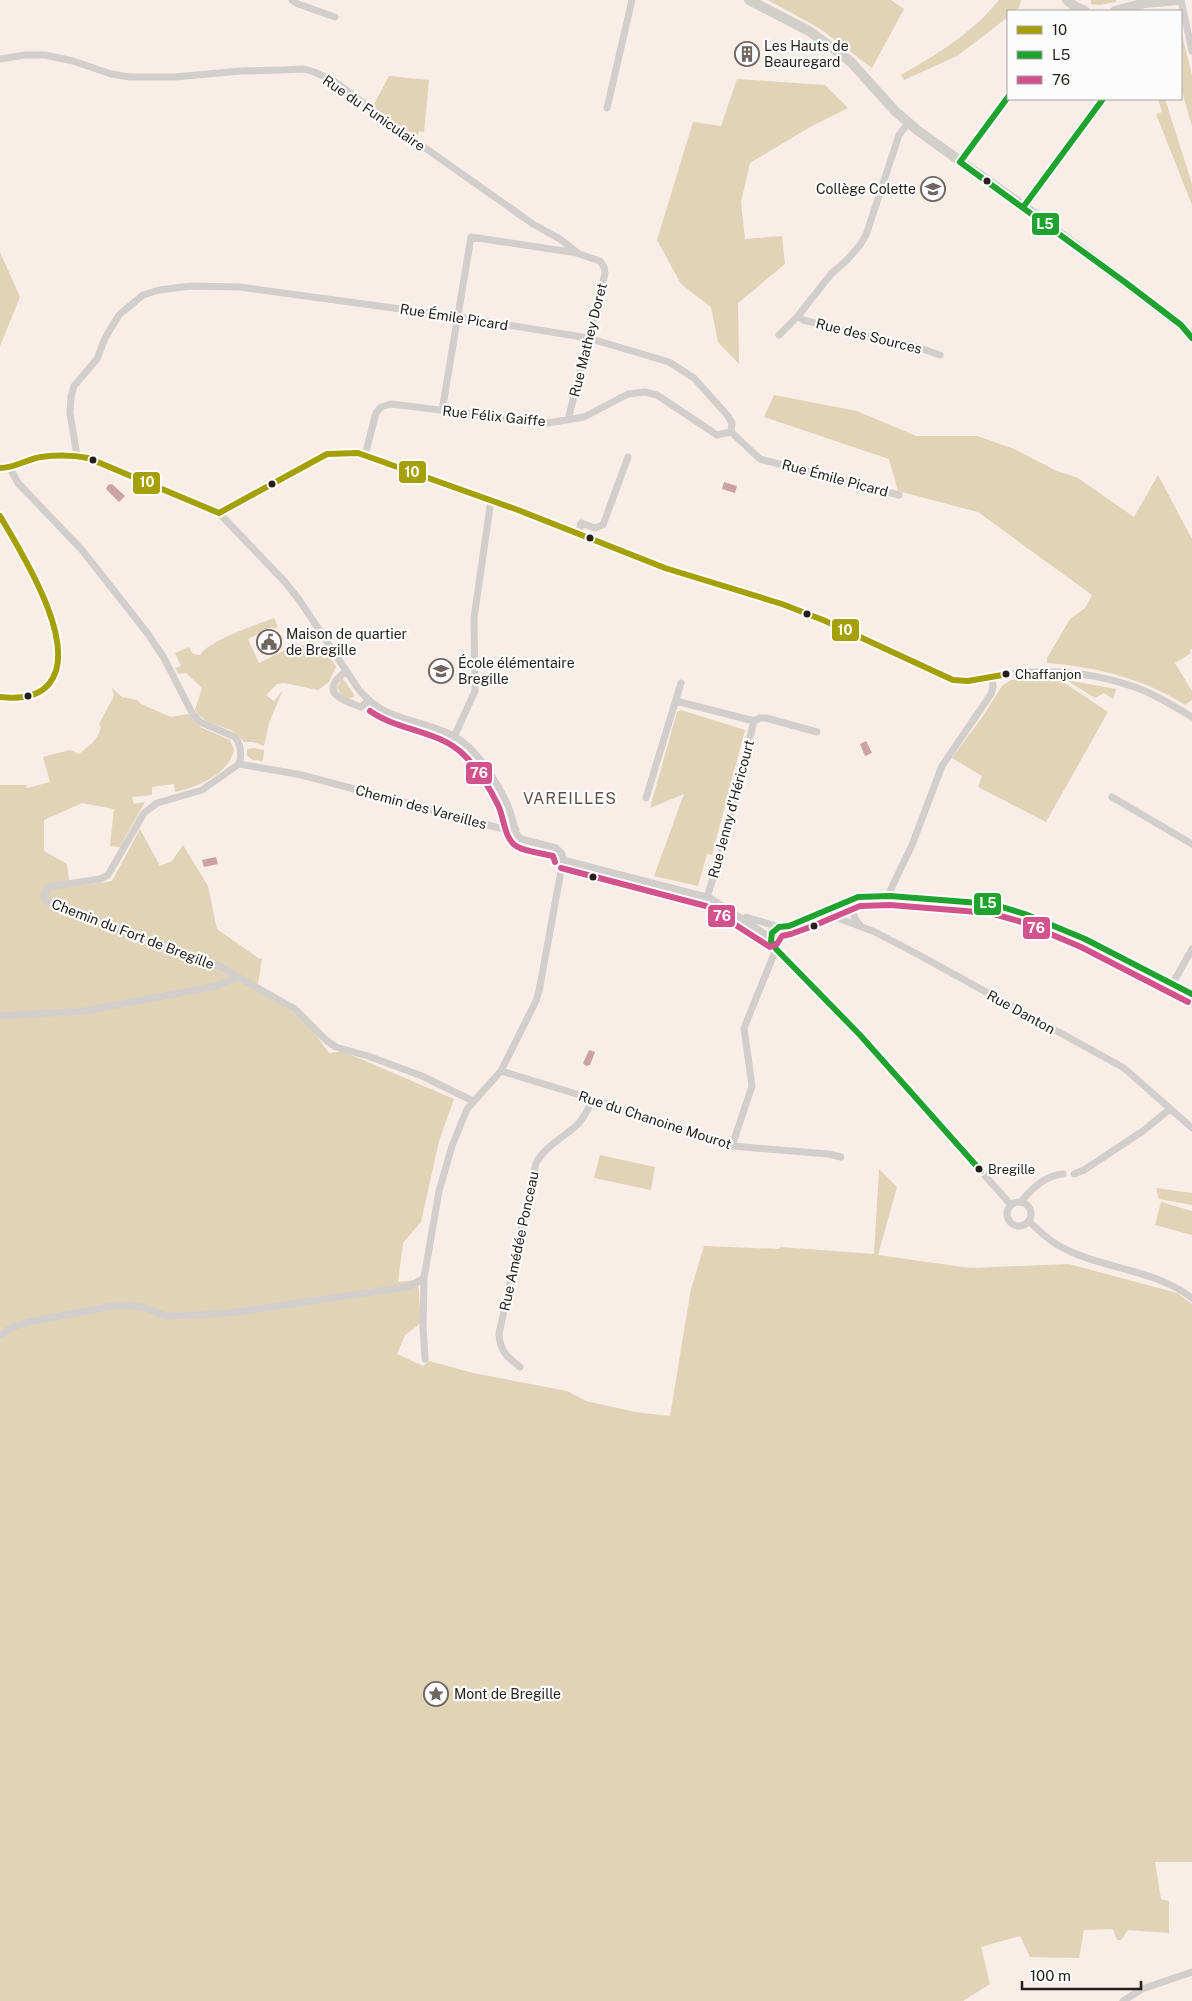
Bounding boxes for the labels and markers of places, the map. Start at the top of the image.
place label: Les Hauts de Beauregard [764,38,849,70]
building icon: Les Hauts de Beauregard [734,41,760,67]
school or university icon: Collège Colette [920,176,946,202]
unlabelled marker [982,176,992,186]
place label: Collège Colette [816,181,916,197]
unlabelled marker [88,455,98,465]
unlabelled marker [267,479,277,489]
unlabelled marker [585,533,595,543]
unlabelled marker [802,609,812,619]
place label: Maison de quartier de Bregille [286,626,407,658]
public building icon: Maison de quartier de Bregille [256,629,282,655]
place label: École élémentaire Bregille [458,654,575,687]
school or university icon: École élémentaire Bregille [428,658,454,684]
place label: Chaffanjon [1015,667,1081,682]
marker: Chaffanjon [1001,669,1011,679]
unlabelled marker [23,691,33,701]
unlabelled marker [588,872,598,882]
unlabelled marker [809,921,819,931]
place label: Bregille [988,1162,1035,1177]
marker: Bregille [974,1164,984,1174]
place icon: Mont de Bregille [423,1681,449,1707]
place label: Mont de Bregille [454,1686,561,1702]

